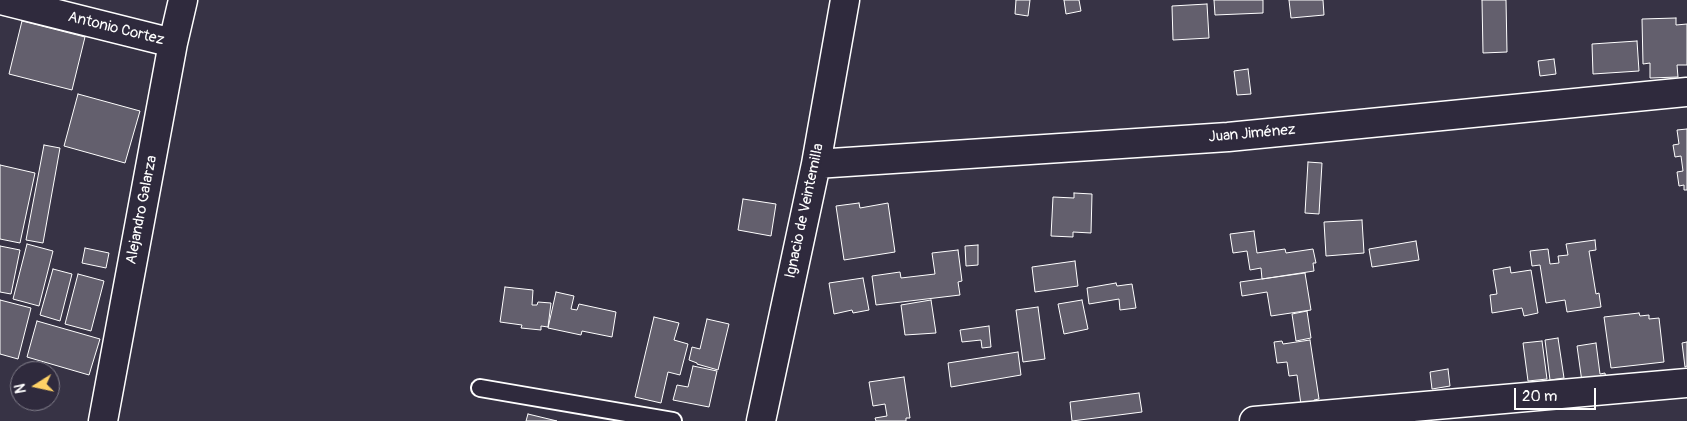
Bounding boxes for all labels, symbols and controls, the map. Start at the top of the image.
street label: Antonio Cortez [66,8,166,50]
street label: Juan Jiménez [1208,121,1296,147]
street label: Ignacio de Veintemilla [782,142,828,280]
street label: Alejandro Galarza [123,154,161,266]
north arrow [10,361,60,411]
scale bar [1517,378,1600,410]
text: N [12,382,30,395]
text: 20 m [1522,387,1557,406]

